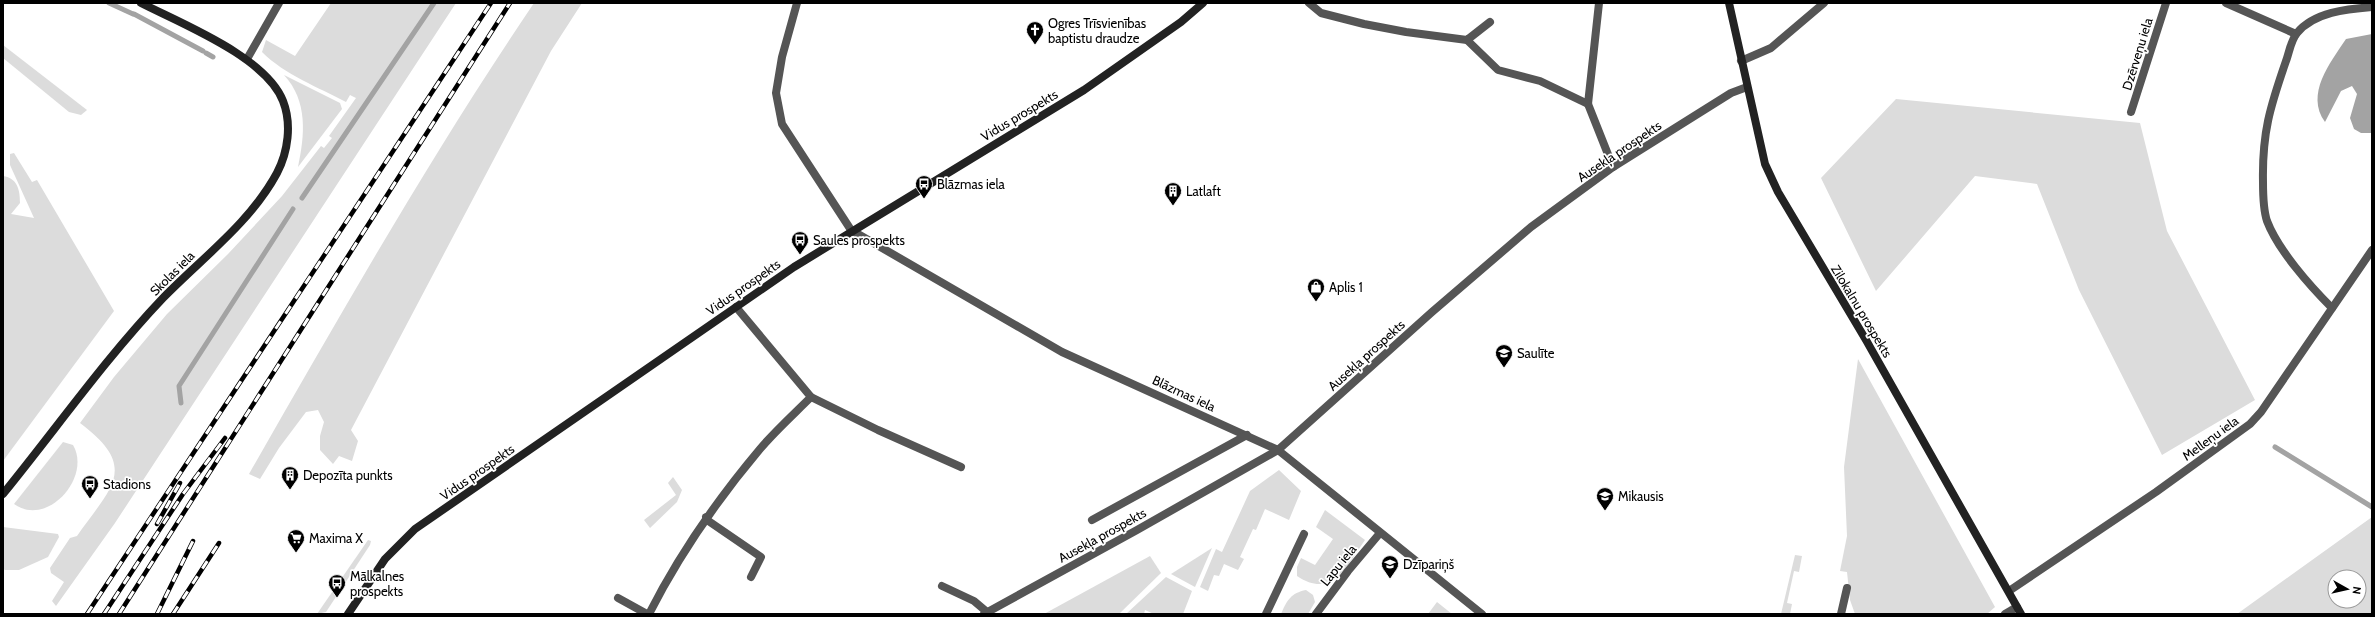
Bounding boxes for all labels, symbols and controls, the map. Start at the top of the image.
place label: Ogres Trīsvienības baptistu draudze [1048,15,1147,46]
street label: Dzērveņu iela [2118,15,2157,92]
church icon: Ogres Trīsvienības baptistu draudze [1025,20,1045,45]
street label: Vidus prospekts [978,85,1061,144]
street label: Ausekļa prospekts [1574,117,1665,186]
bus stop icon: Blāzmas iela [914,174,934,199]
place label: Blāzmas iela [937,176,1006,192]
building icon: Latlaft [1163,181,1183,206]
place label: Latlaft [1186,183,1222,199]
bus stop icon: Saules prospekts [790,230,810,255]
place label: Saules prospekts [813,232,905,248]
street label: Skolas iela [146,247,198,299]
street label: Vidus prospekts [703,255,784,318]
street label: Zilokalnu prospekts [1828,262,1896,361]
shop icon: Aplis 1 [1306,277,1326,302]
place label: Aplis 1 [1329,279,1363,295]
street label: Ausekļa prospekts [1324,316,1409,394]
school or university icon: Saulīte [1494,343,1514,368]
place label: Saulīte [1517,345,1555,361]
street label: Blāzmas iela [1150,371,1219,415]
street label: Melleņu iela [2179,412,2242,465]
street label: Vidus prospekts [437,440,518,503]
building icon: Depozīta punkts [280,465,300,490]
place label: Depozīta punkts [303,467,393,483]
bus stop icon: Stadions [80,474,100,499]
place label: Stadions [103,476,151,492]
school or university icon: Mikausis [1595,486,1615,511]
place label: Mikausis [1618,488,1664,504]
street label: Ausekļa prospekts [1055,504,1150,567]
supermarket icon: Maxima X [286,528,306,553]
place label: Maxima X [309,530,363,546]
street label: Lapu iela [1317,541,1360,589]
school or university icon: Dzīpariņš [1380,554,1400,579]
place label: Dzīpariņš [1403,556,1455,573]
place label: Mālkalnes prospekts [350,568,405,599]
north arrow [2327,569,2367,609]
bus stop icon: Mālkalnes prospekts [327,573,347,598]
text: N [2349,586,2364,595]

